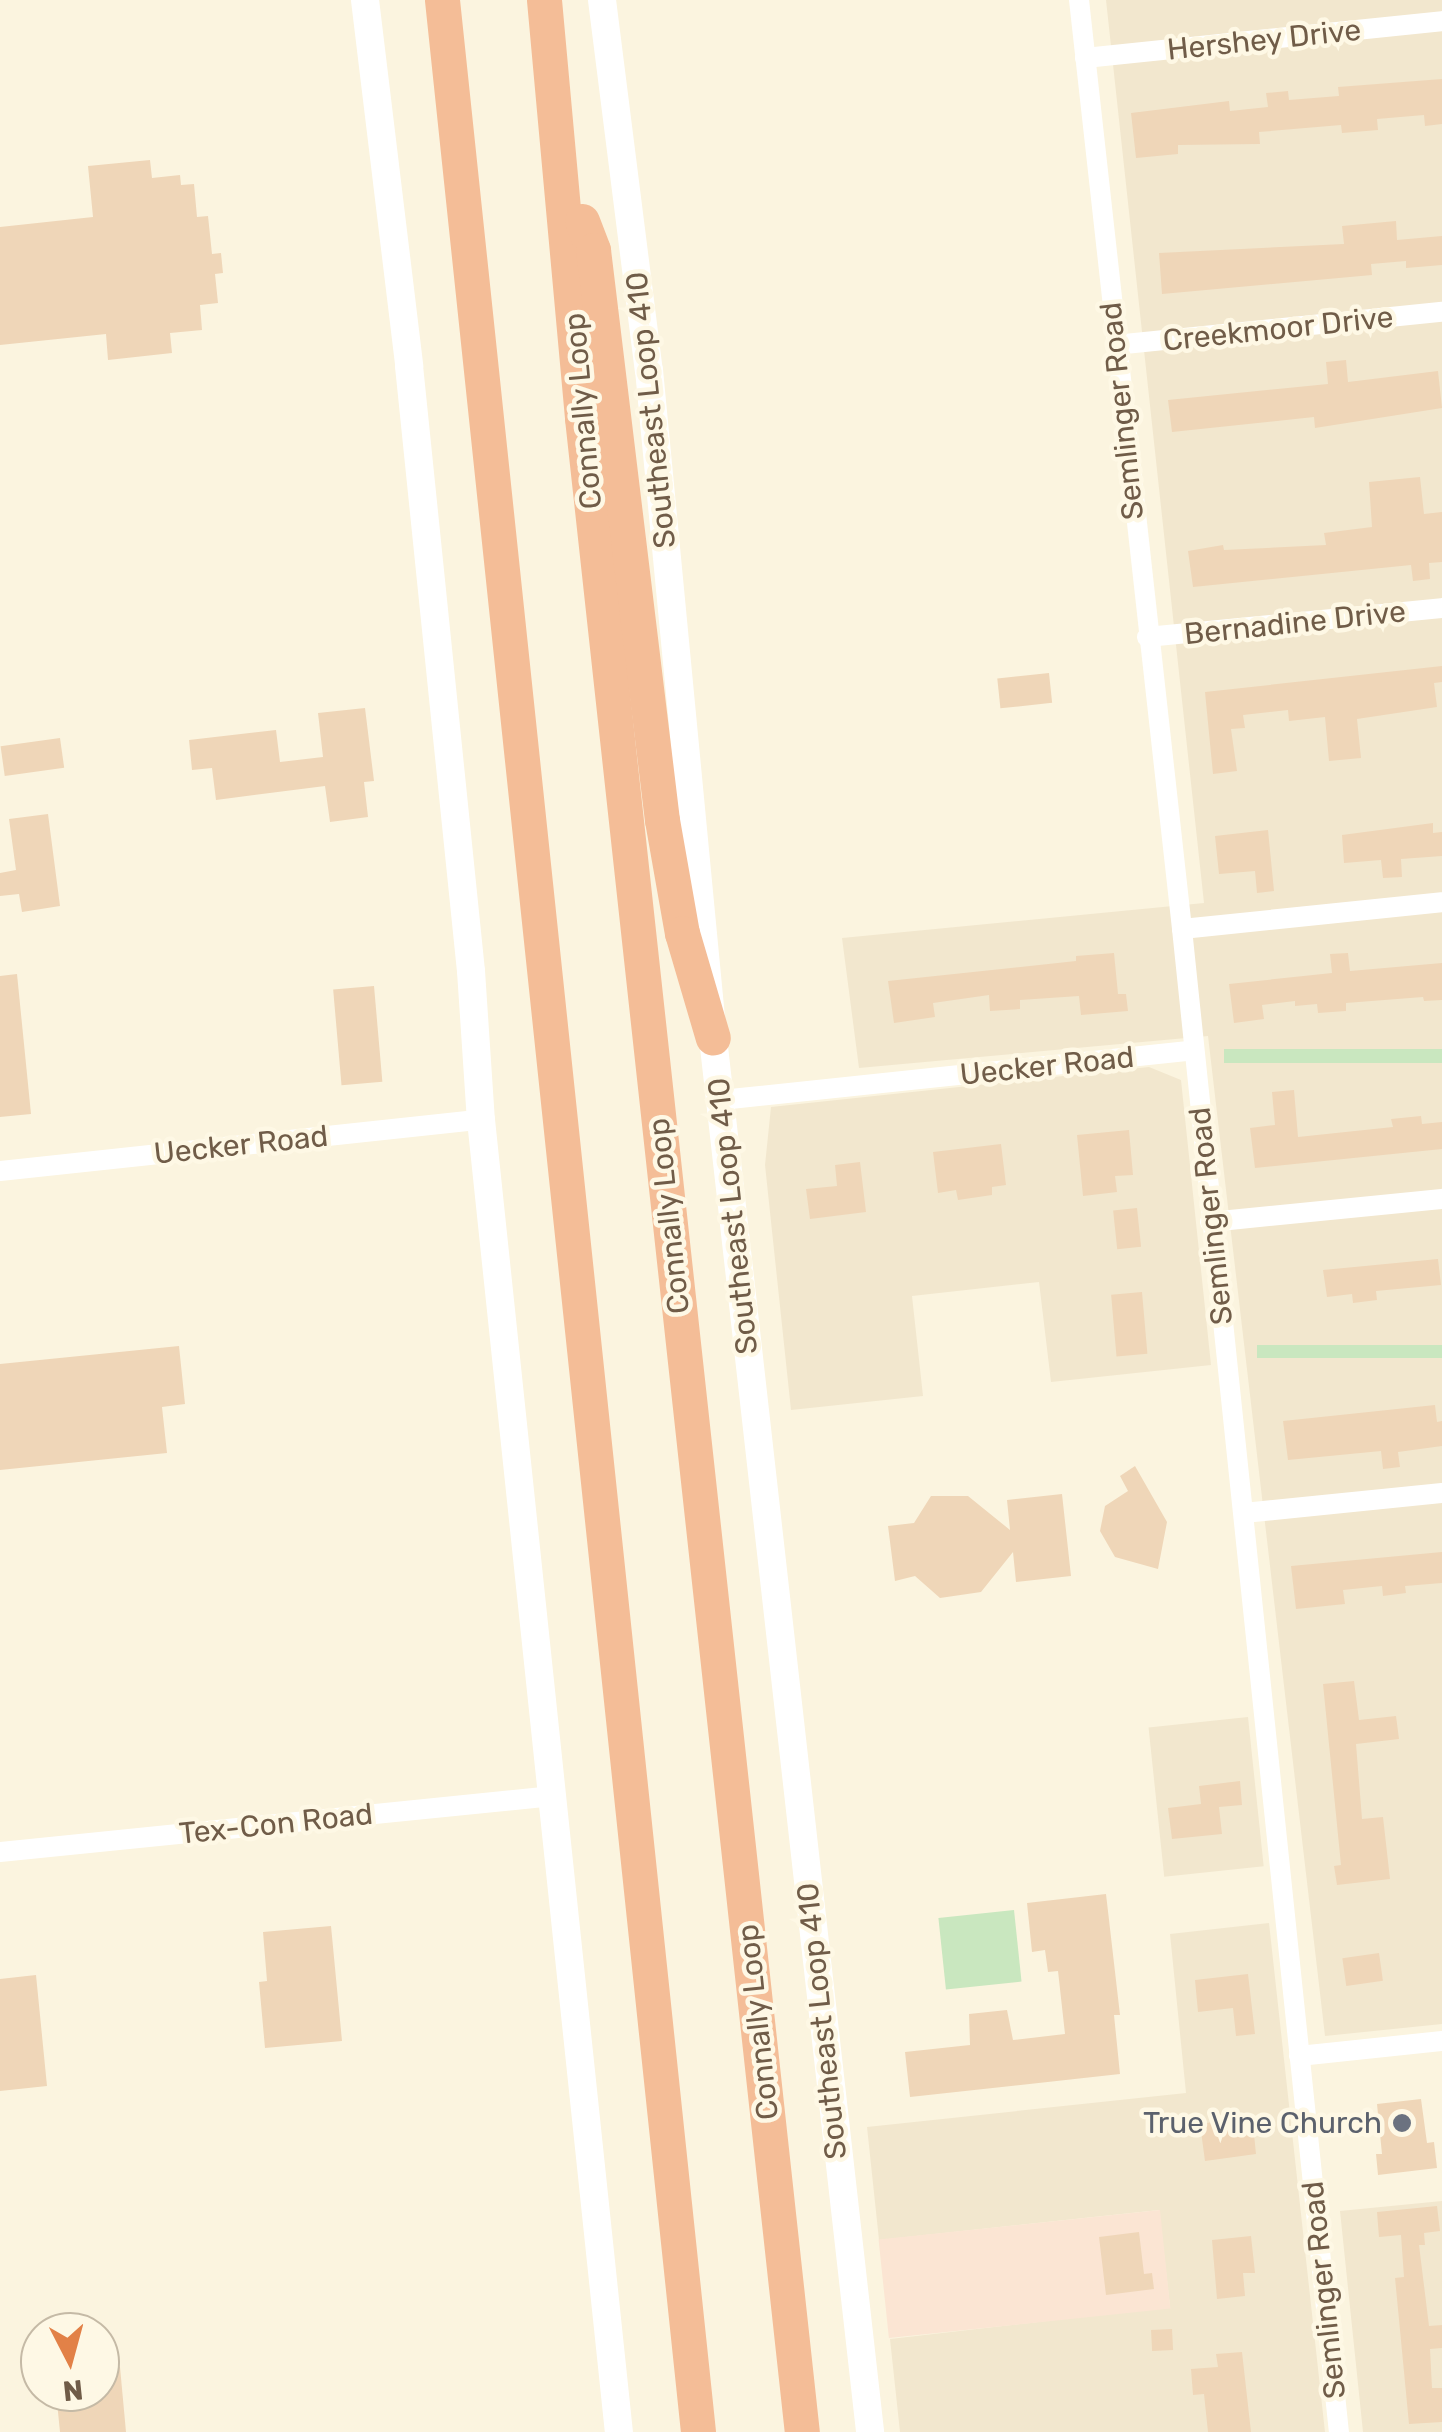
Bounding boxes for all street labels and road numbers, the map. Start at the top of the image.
street label: Hershey Drive [1165,12,1363,68]
street label: Southeast Loop 410 [619,270,683,550]
street label: Creekmoor Drive [1161,299,1395,359]
street label: Semlinger Road [1093,300,1151,522]
street label: Connally Loop [556,311,610,511]
street label: Bernadine Drive [1182,593,1408,653]
street label: Uecker Road [958,1039,1136,1093]
street label: Southeast Loop 410 [701,1076,765,1356]
street label: Semlinger Road [1182,1105,1240,1327]
street label: Connally Loop [641,1116,697,1316]
street label: Uecker Road [152,1118,330,1172]
street label: Tex-Con Road [177,1796,375,1852]
street label: Southeast Loop 410 [790,1881,854,2161]
street label: Connally Loop [730,1922,786,2122]
street label: Semlinger Road [1295,2179,1353,2401]

